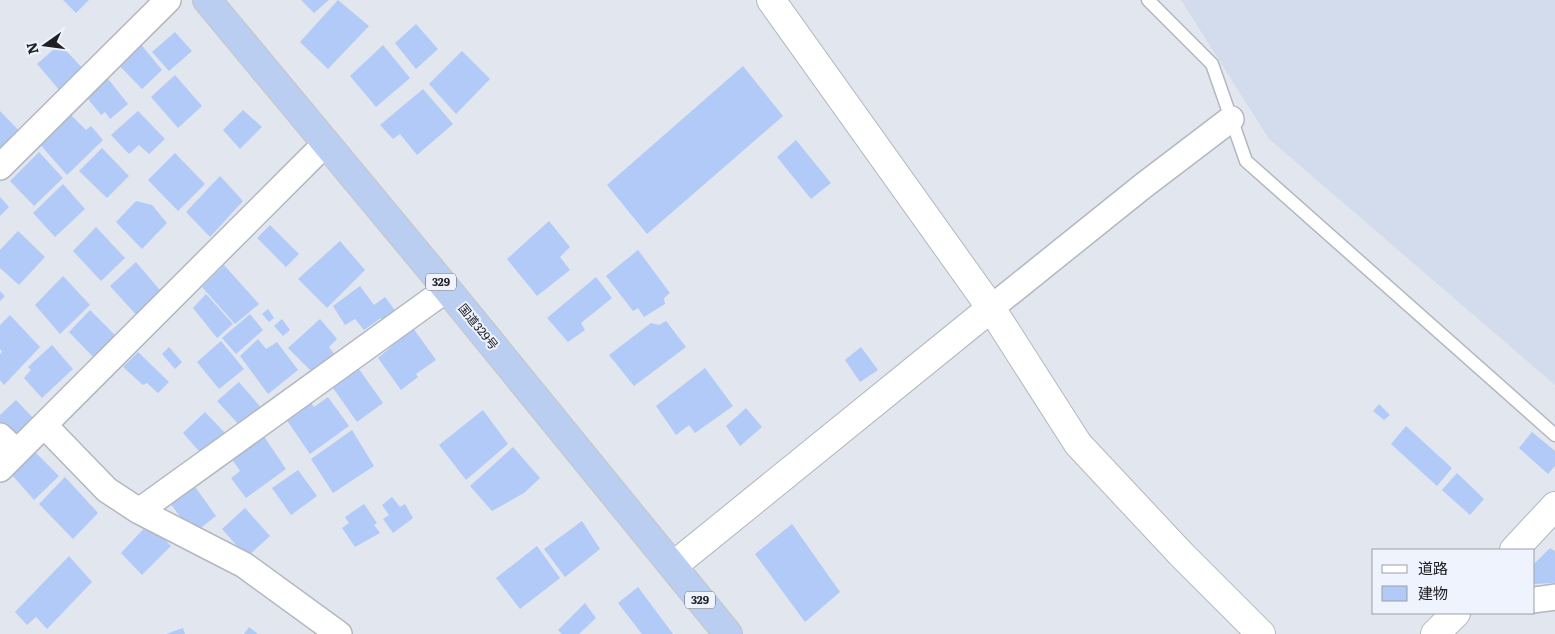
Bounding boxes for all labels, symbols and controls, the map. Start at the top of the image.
north arrow [20,20,70,70]
text: N [20,40,43,57]
road number: 329 [426,274,456,290]
street label: 国道329号 [455,300,503,353]
legend [1372,549,1535,614]
text: 道路 [1418,556,1448,579]
text: 建物 [1418,581,1448,604]
road number: 329 [685,592,715,608]

